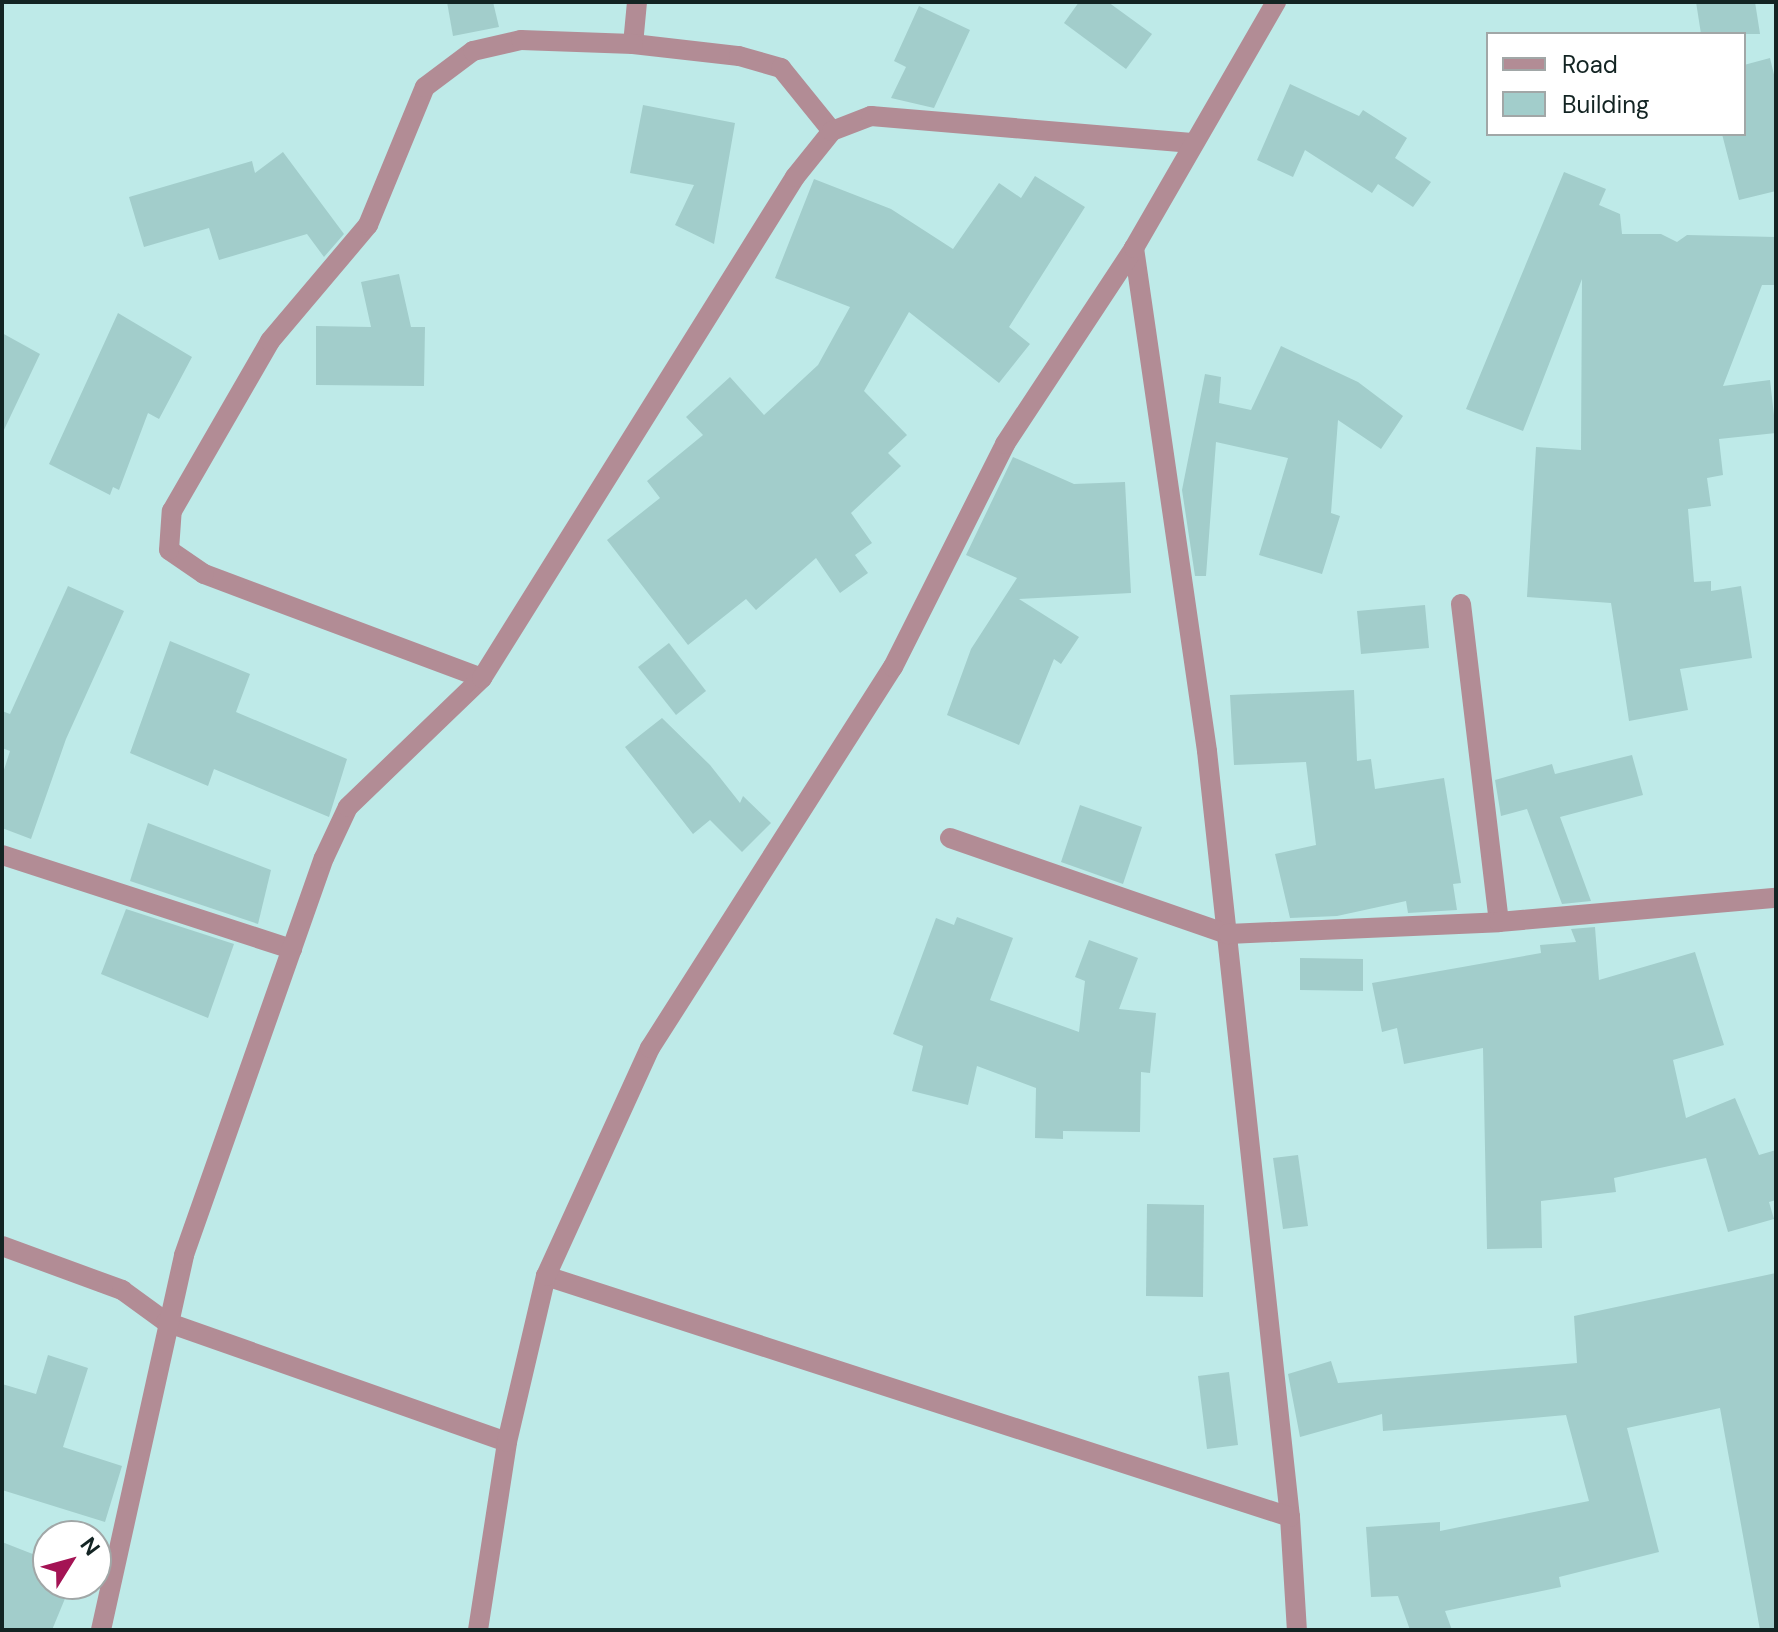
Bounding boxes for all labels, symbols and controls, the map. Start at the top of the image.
legend [1486,32,1746,136]
text: Road [1562,49,1618,80]
text: Building [1562,89,1649,120]
north arrow [32,1520,112,1600]
text: N [74,1531,106,1562]

